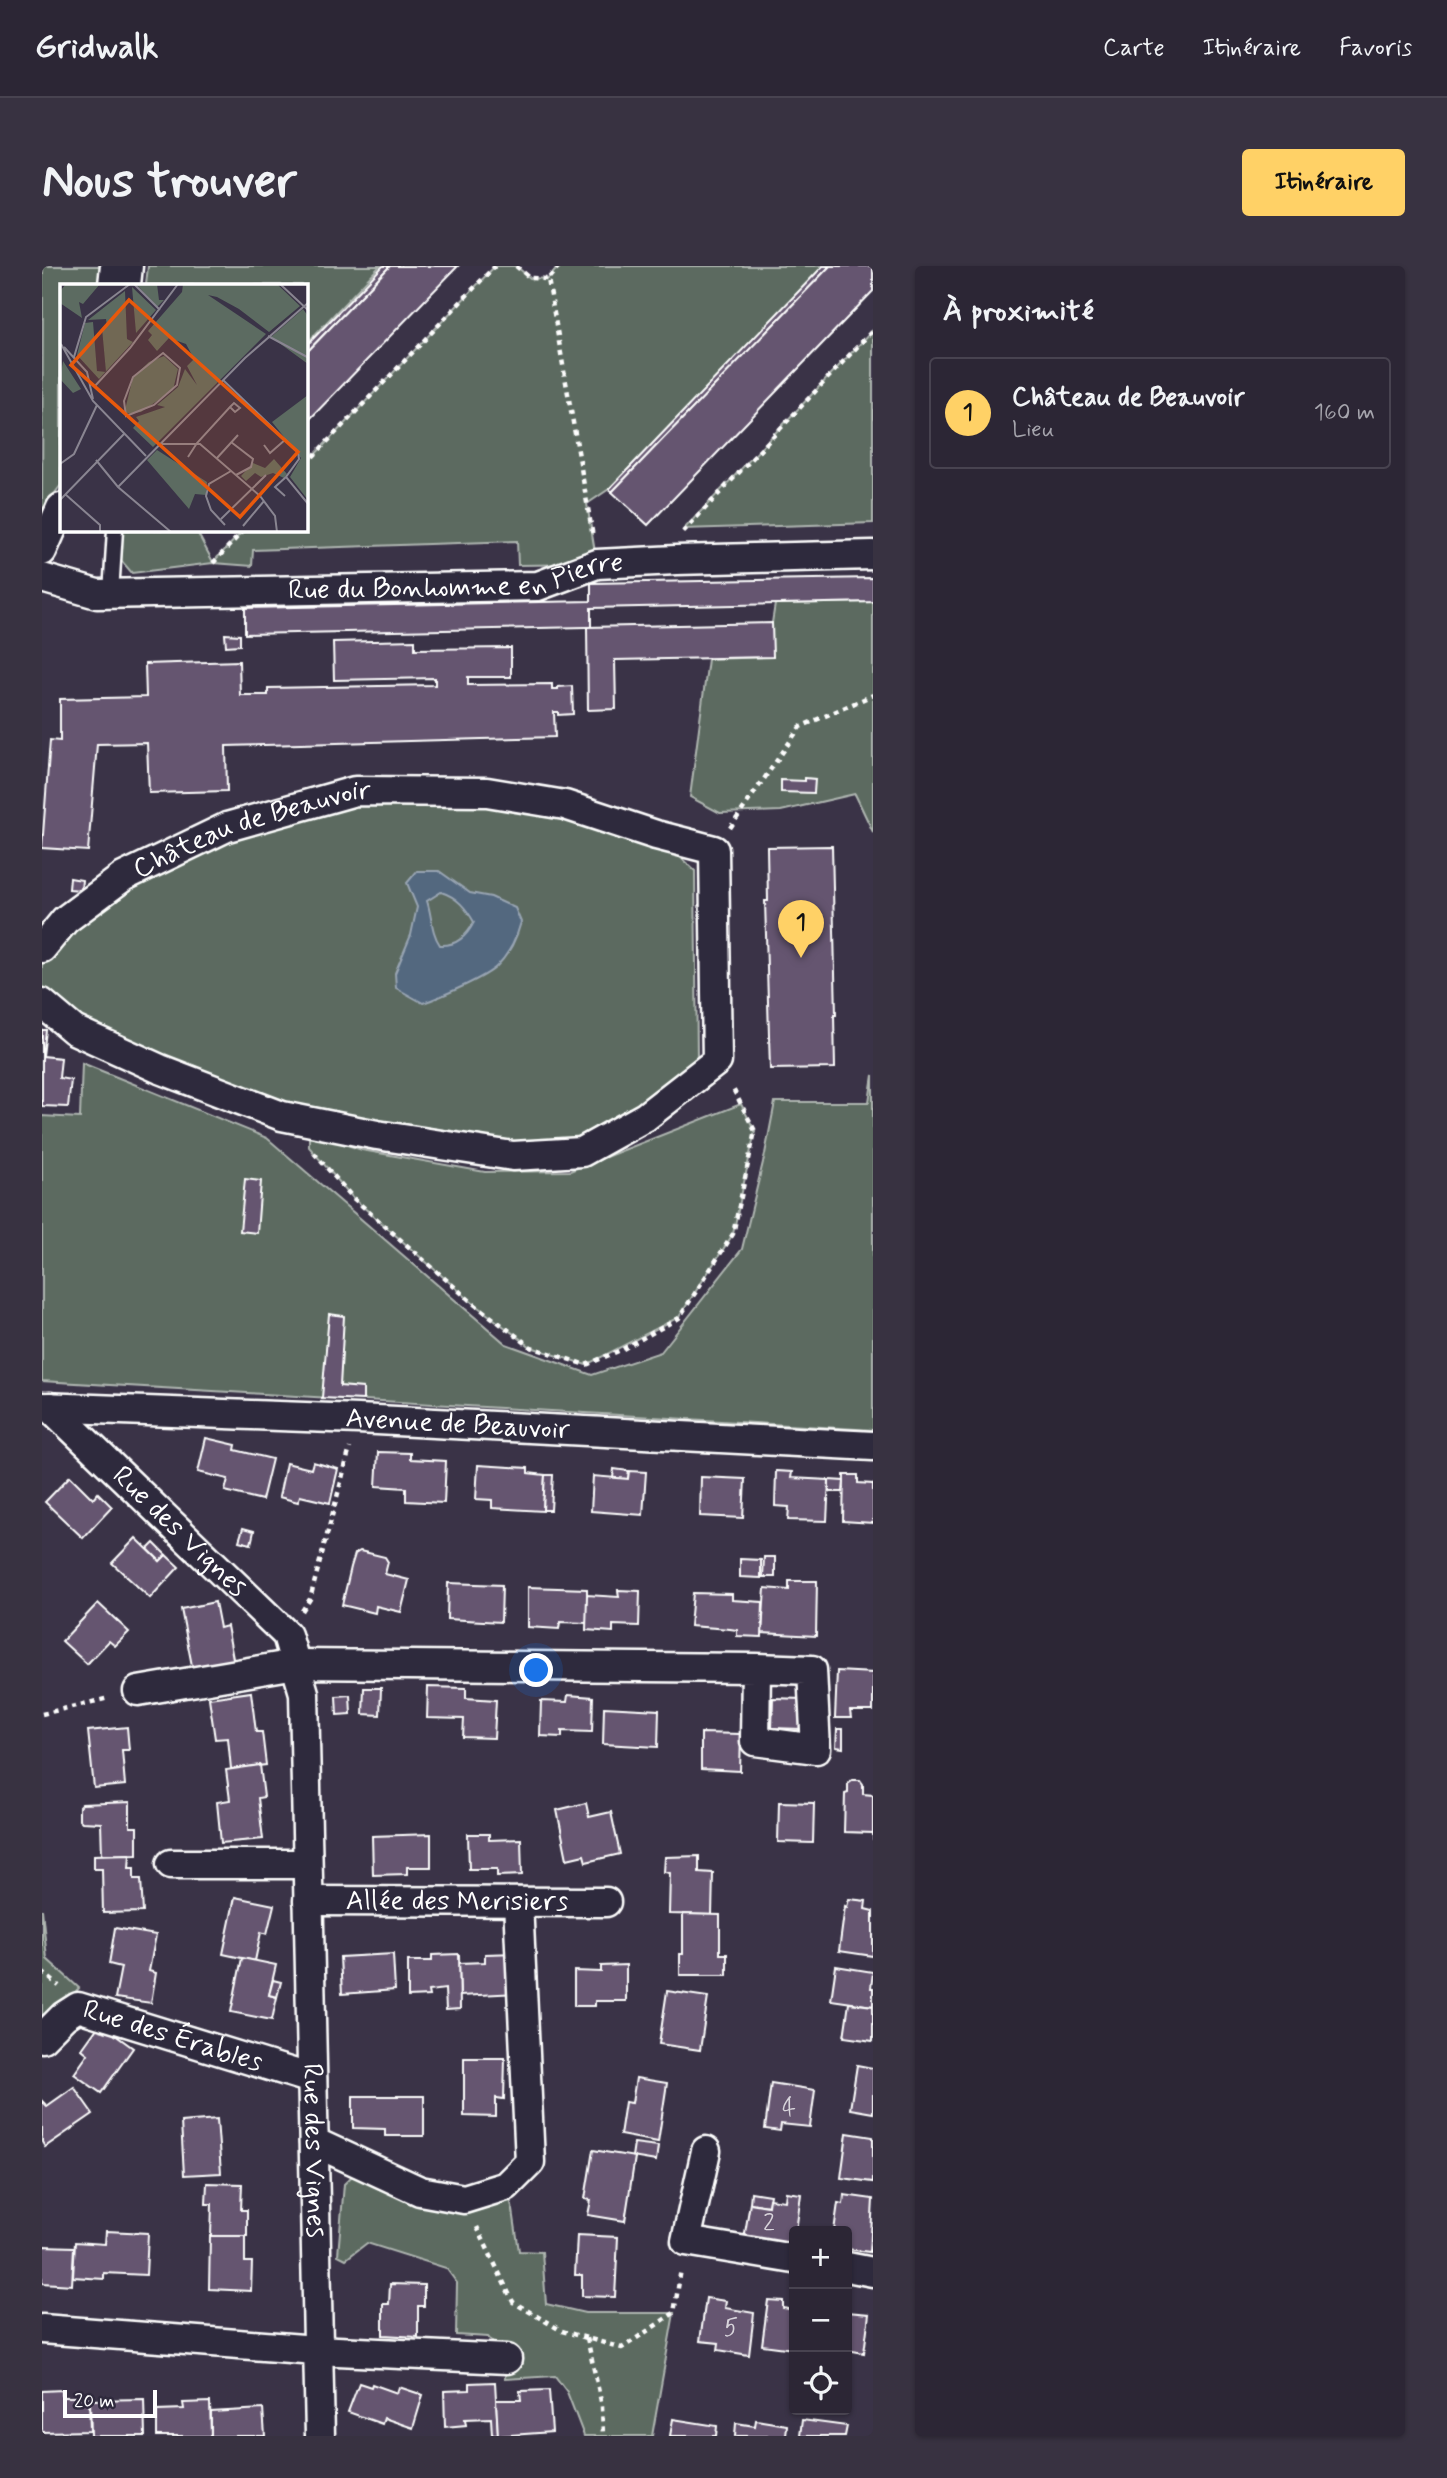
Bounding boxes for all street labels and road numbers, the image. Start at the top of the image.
street label: Rue du Bonhomme en Pierre [288,544,624,609]
street label: Château de Beauvoir [127,772,371,888]
street label: Avenue de Beauvoir [345,1400,571,1449]
street label: Rue des Vignes [104,1458,255,1606]
street label: Allée des Merisiers [346,1883,568,1920]
street label: Rue des Érables [78,1991,267,2081]
street label: Rue des Vignes [293,2063,334,2238]

